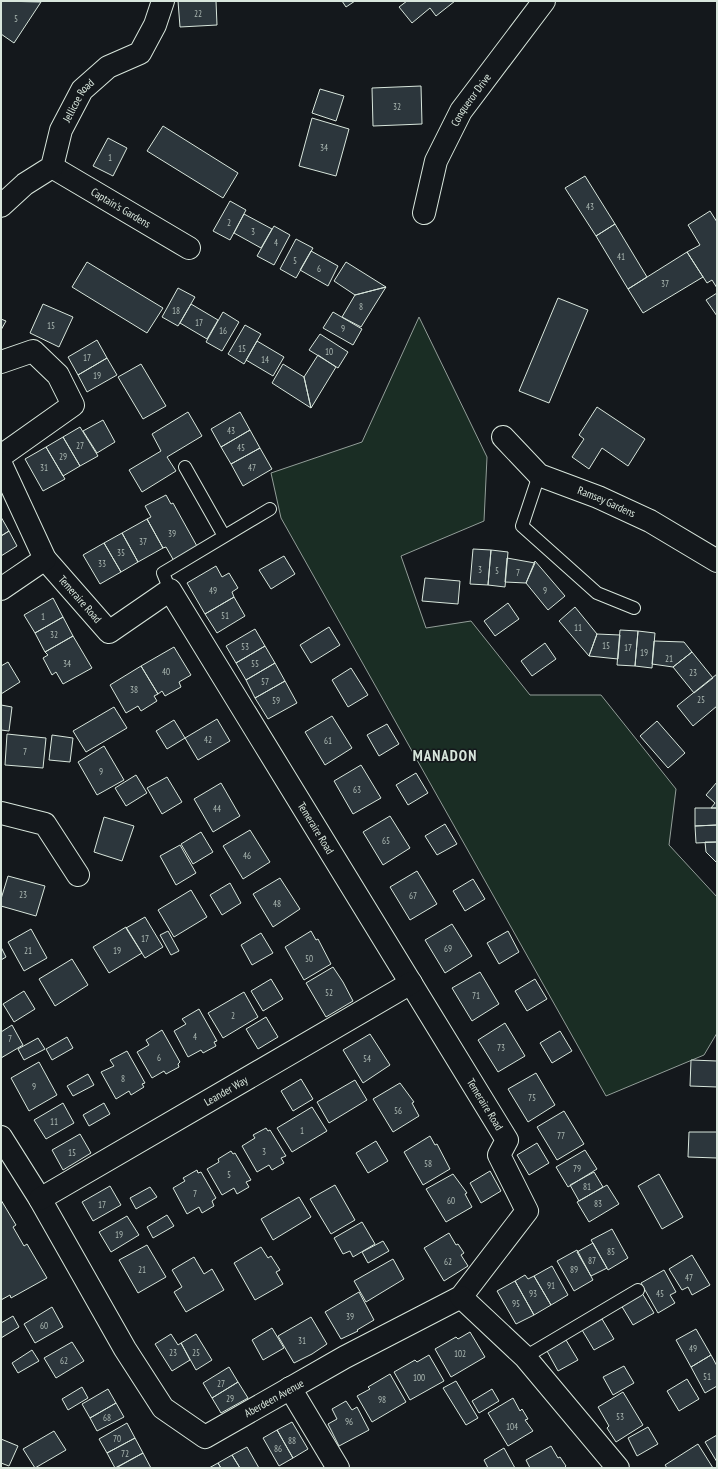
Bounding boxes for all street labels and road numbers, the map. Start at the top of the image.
street label: Conqueror Drive [448,70,494,128]
street label: Jellicoe Road [59,75,97,125]
street label: Captain's Gardens [88,185,153,231]
street label: Ramsey Gardens [576,483,638,520]
street label: Temeraire Road [56,572,105,626]
street label: Temeraire Road [295,799,337,857]
street label: Leander Way [202,1072,251,1109]
street label: Temeraire Road [464,1076,507,1133]
street label: Aberdeen Avenue [242,1376,307,1420]

